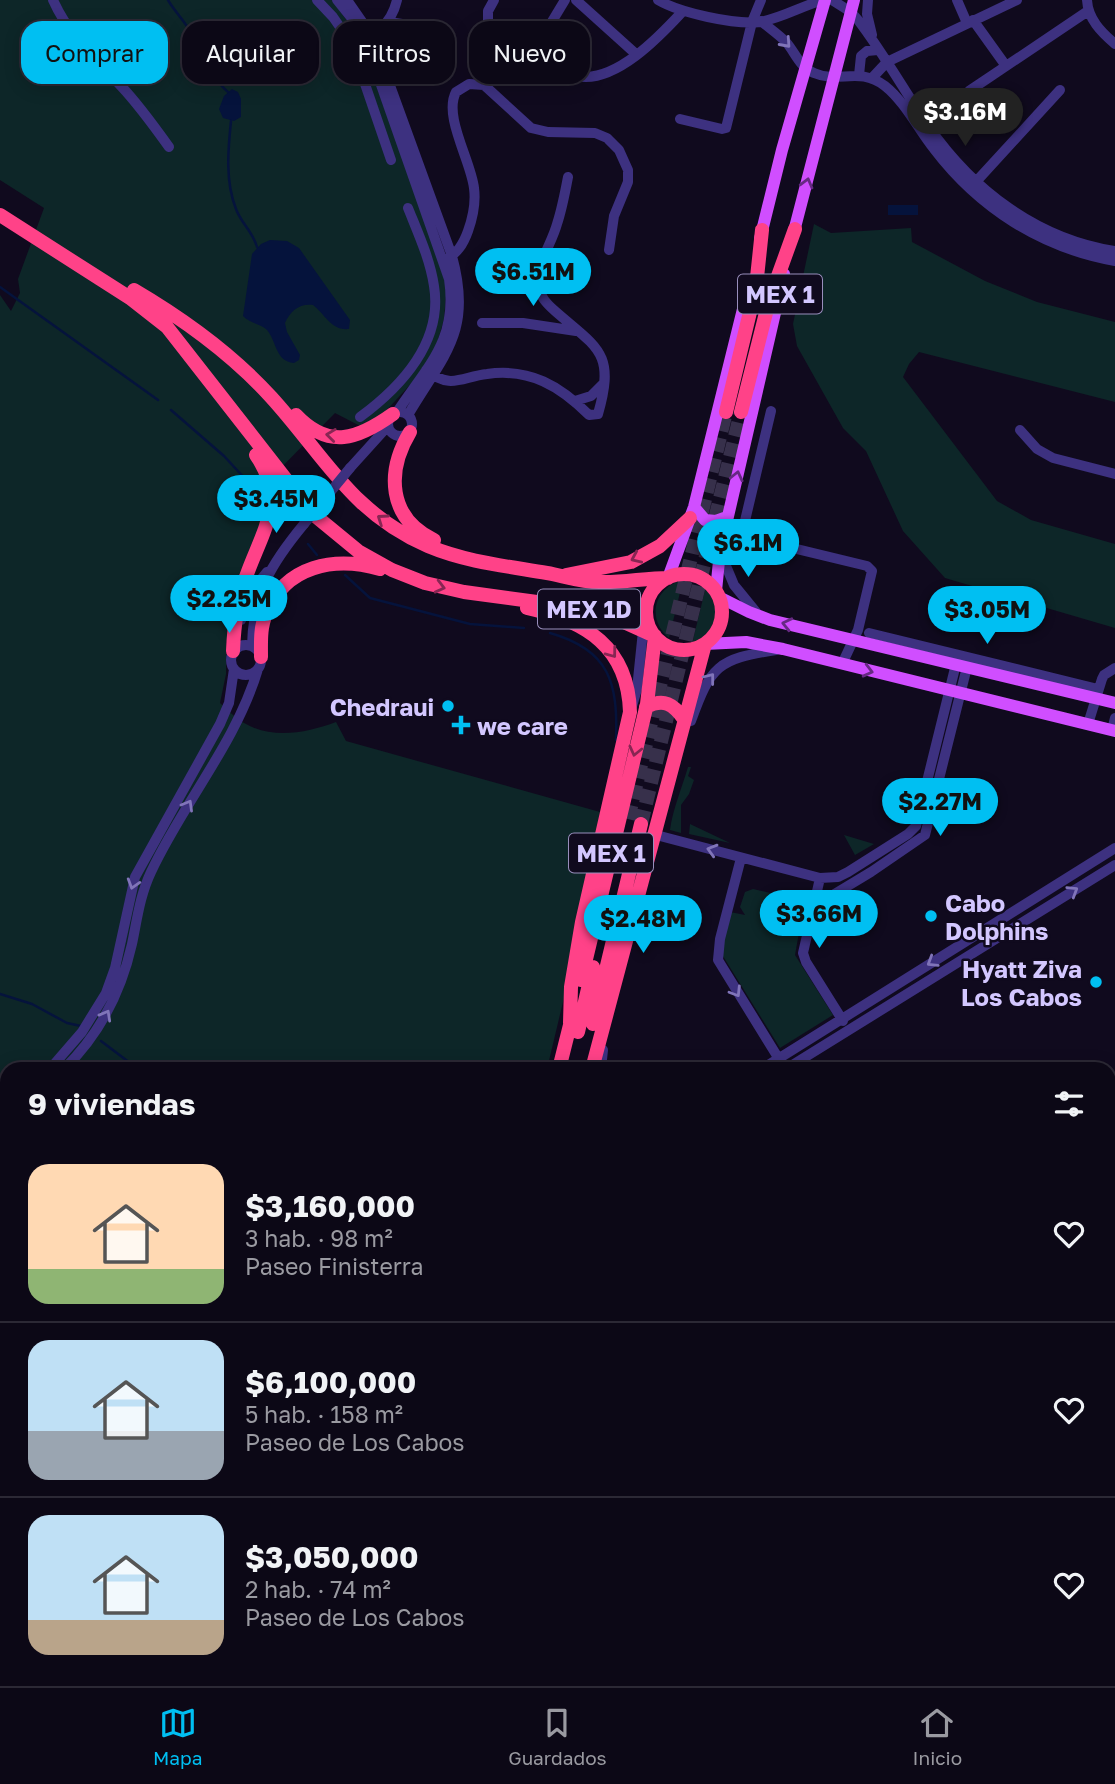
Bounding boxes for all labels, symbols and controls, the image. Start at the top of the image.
chip: Comprar [21,21,168,84]
chip: Alquilar [182,21,319,84]
chip: Filtros [333,21,455,84]
chip: Nuevo [469,21,590,84]
one-way arrow [778,35,790,48]
pin: $3.16M [908,88,1022,148]
text: $3.16M [923,97,1007,125]
one-way arrow [799,177,813,189]
pin: $6.51M [476,248,590,308]
text: $6.51M [491,257,575,285]
road number: MEX 1 [738,274,822,314]
one-way arrow [325,428,337,443]
one-way arrow [729,470,743,482]
pin: $3.45M [219,476,333,535]
text: $3.45M [233,484,319,512]
one-way arrow [377,515,390,527]
pin: $6.1M [699,520,797,579]
text: $6.1M [713,528,783,556]
one-way arrow [631,550,643,564]
pin: $2.25M [172,576,286,635]
one-way arrow [434,579,446,593]
text: $2.25M [186,584,272,612]
pin: $3.05M [930,586,1044,646]
road number: MEX 1D [538,590,640,628]
text: $3.05M [944,595,1030,623]
one-way arrow [781,618,793,632]
one-way arrow [604,646,616,658]
one-way arrow [862,663,874,677]
one-way arrow [702,674,714,686]
place label: Chedraui [330,692,434,721]
marker: Chedraui [440,698,456,714]
place label: we care [477,711,568,740]
marker: we care [451,715,471,735]
one-way arrow [629,745,643,757]
pin: $2.27M [883,778,997,838]
text: $2.27M [898,787,982,815]
one-way arrow [180,800,193,813]
road number: MEX 1 [569,834,653,873]
one-way arrow [706,844,718,858]
one-way arrow [127,878,142,890]
one-way arrow [1065,887,1078,900]
place label: Cabo Dolphins [945,888,1048,945]
pin: $3.66M [762,890,876,950]
pin: $2.48M [586,895,700,955]
text: $3.66M [776,899,862,927]
text: $2.48M [600,904,686,932]
marker: Cabo Dolphins [923,908,939,924]
one-way arrow [927,954,940,967]
place label: Hyatt Ziva Los Cabos [961,954,1082,1011]
marker: Hyatt Ziva Los Cabos [1088,974,1104,990]
one-way arrow [728,984,741,997]
one-way arrow [98,1010,111,1023]
icon: filters [1050,1085,1088,1123]
text: 9 viviendas [28,1086,196,1122]
text: $3,160,000 [245,1188,415,1224]
icon: home [84,1192,168,1276]
icon: heart [1050,1215,1088,1253]
text: 3 hab. · 98 m² [245,1224,393,1252]
text: Paseo Finisterra [245,1252,424,1280]
text: $6,100,000 [245,1364,416,1400]
icon: home [84,1368,168,1452]
icon: heart [1050,1391,1088,1429]
text: 5 hab. · 158 m² [245,1400,403,1428]
text: Paseo de Los Cabos [245,1428,465,1456]
text: $3,050,000 [245,1539,418,1575]
icon: home [84,1543,168,1627]
icon: heart [1050,1566,1088,1604]
text: 2 hab. · 74 m² [245,1575,391,1603]
text: Paseo de Los Cabos [245,1603,465,1631]
tab: Mapa [153,1704,202,1769]
tab: Guardados [508,1704,607,1769]
tab: Inicio [912,1704,962,1769]

